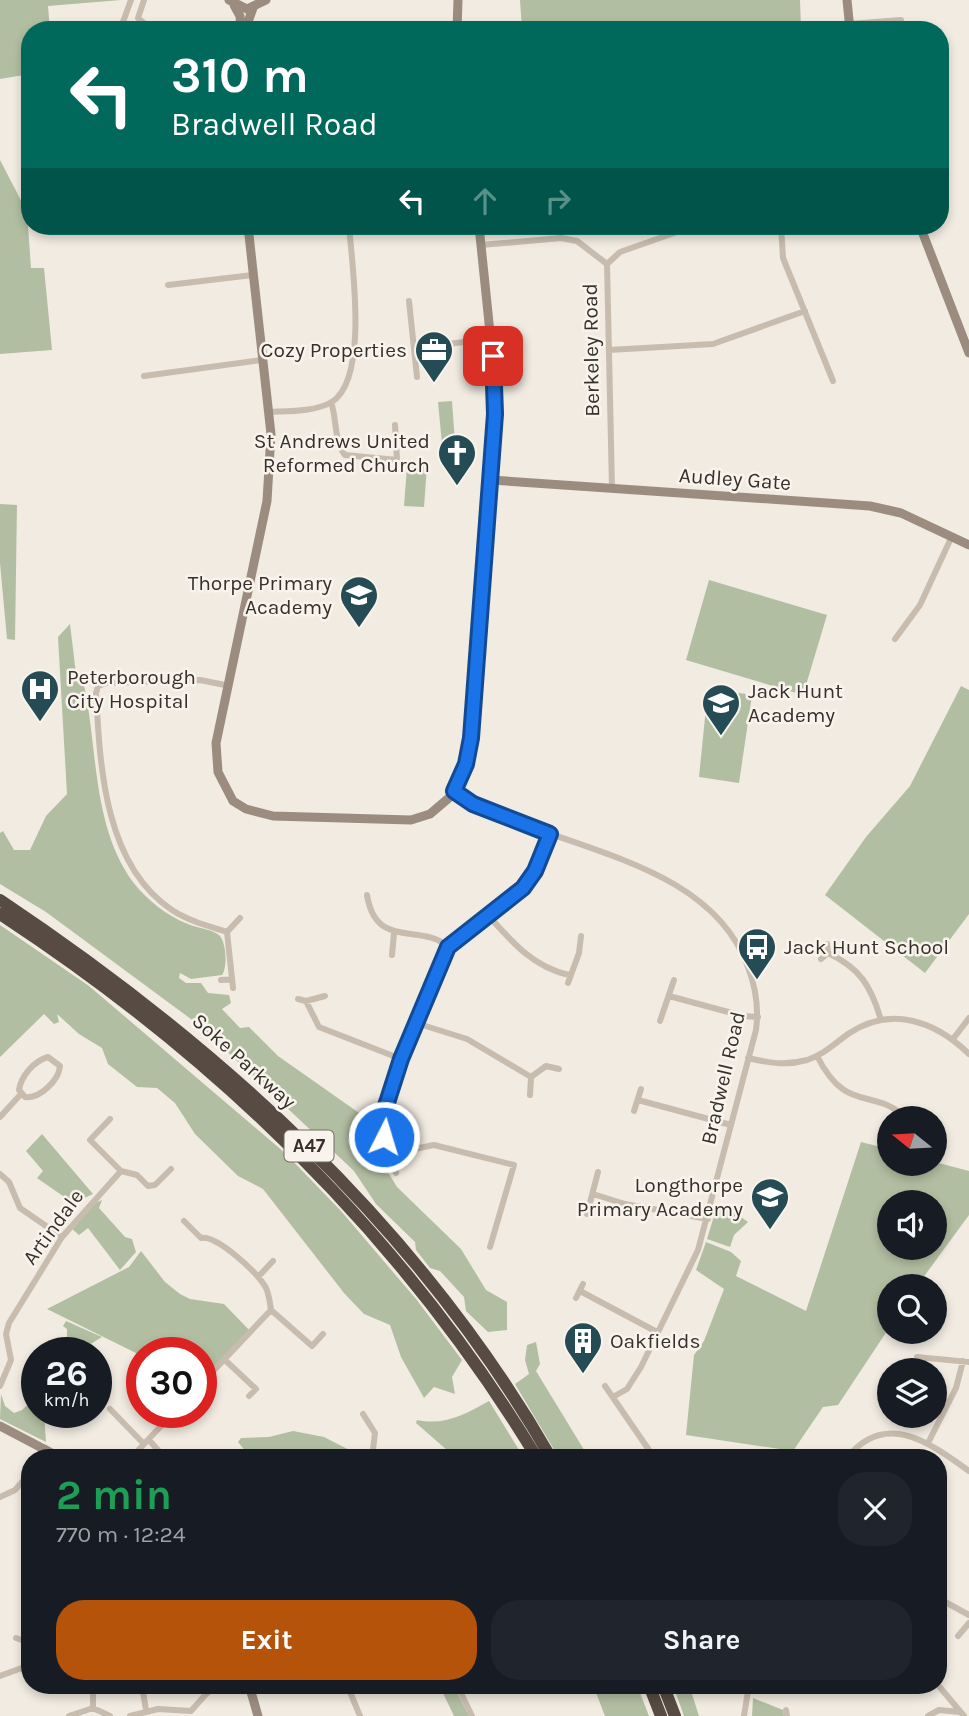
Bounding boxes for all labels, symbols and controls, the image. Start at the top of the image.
text: 310 m [171,47,309,104]
icon: left [56,49,147,140]
text: Bradwell Road [171,106,378,143]
icon: left [393,182,431,220]
icon: ahead [466,182,504,220]
icon: right [539,182,577,220]
street label: Berkeley Road [578,283,604,417]
pin [463,326,523,386]
office icon: Cozy Properties [413,329,455,384]
icon: arrive [474,337,512,375]
place label: Cozy Properties [261,338,407,362]
place label: St Andrews United Reformed Church [254,429,430,477]
church icon: St Andrews United Reformed Church [436,432,478,487]
street label: Audley Gate [678,463,792,495]
place label: Thorpe Primary Academy [188,571,332,619]
school or university icon: Thorpe Primary Academy [338,574,380,629]
place label: Peterborough City Hospital [67,665,196,713]
hospital icon: Peterborough City Hospital [19,668,61,723]
place label: Jack Hunt Academy [748,679,843,727]
school or university icon: Jack Hunt Academy [700,682,742,737]
bus stop icon: Jack Hunt School [736,926,778,981]
place label: Jack Hunt School [784,935,949,959]
street label: Soke Parkway [187,1008,301,1114]
street label: Bradwell Road [696,1009,750,1147]
position arrow [347,1100,421,1174]
north arrow [877,1106,947,1176]
map controls [877,1106,947,1428]
road number: A47 [284,1130,334,1162]
place label: Longthorpe Primary Academy [577,1173,743,1221]
school or university icon: Longthorpe Primary Academy [749,1176,791,1231]
street label: Artindale [18,1185,88,1269]
button: sound [877,1190,947,1260]
button: search [877,1274,947,1344]
building icon: Oakfields [562,1320,604,1375]
place label: Oakfields [610,1329,701,1353]
speed limit sign: 30 [126,1337,217,1428]
text: 26 [45,1353,88,1394]
button: layers [877,1358,947,1428]
text: km/h [44,1389,89,1411]
text: 2 min [56,1470,172,1520]
button: close [838,1472,912,1546]
text: 770 m · 12:24 [56,1521,186,1548]
button: Exit [56,1600,477,1680]
button: Share [491,1600,912,1680]

